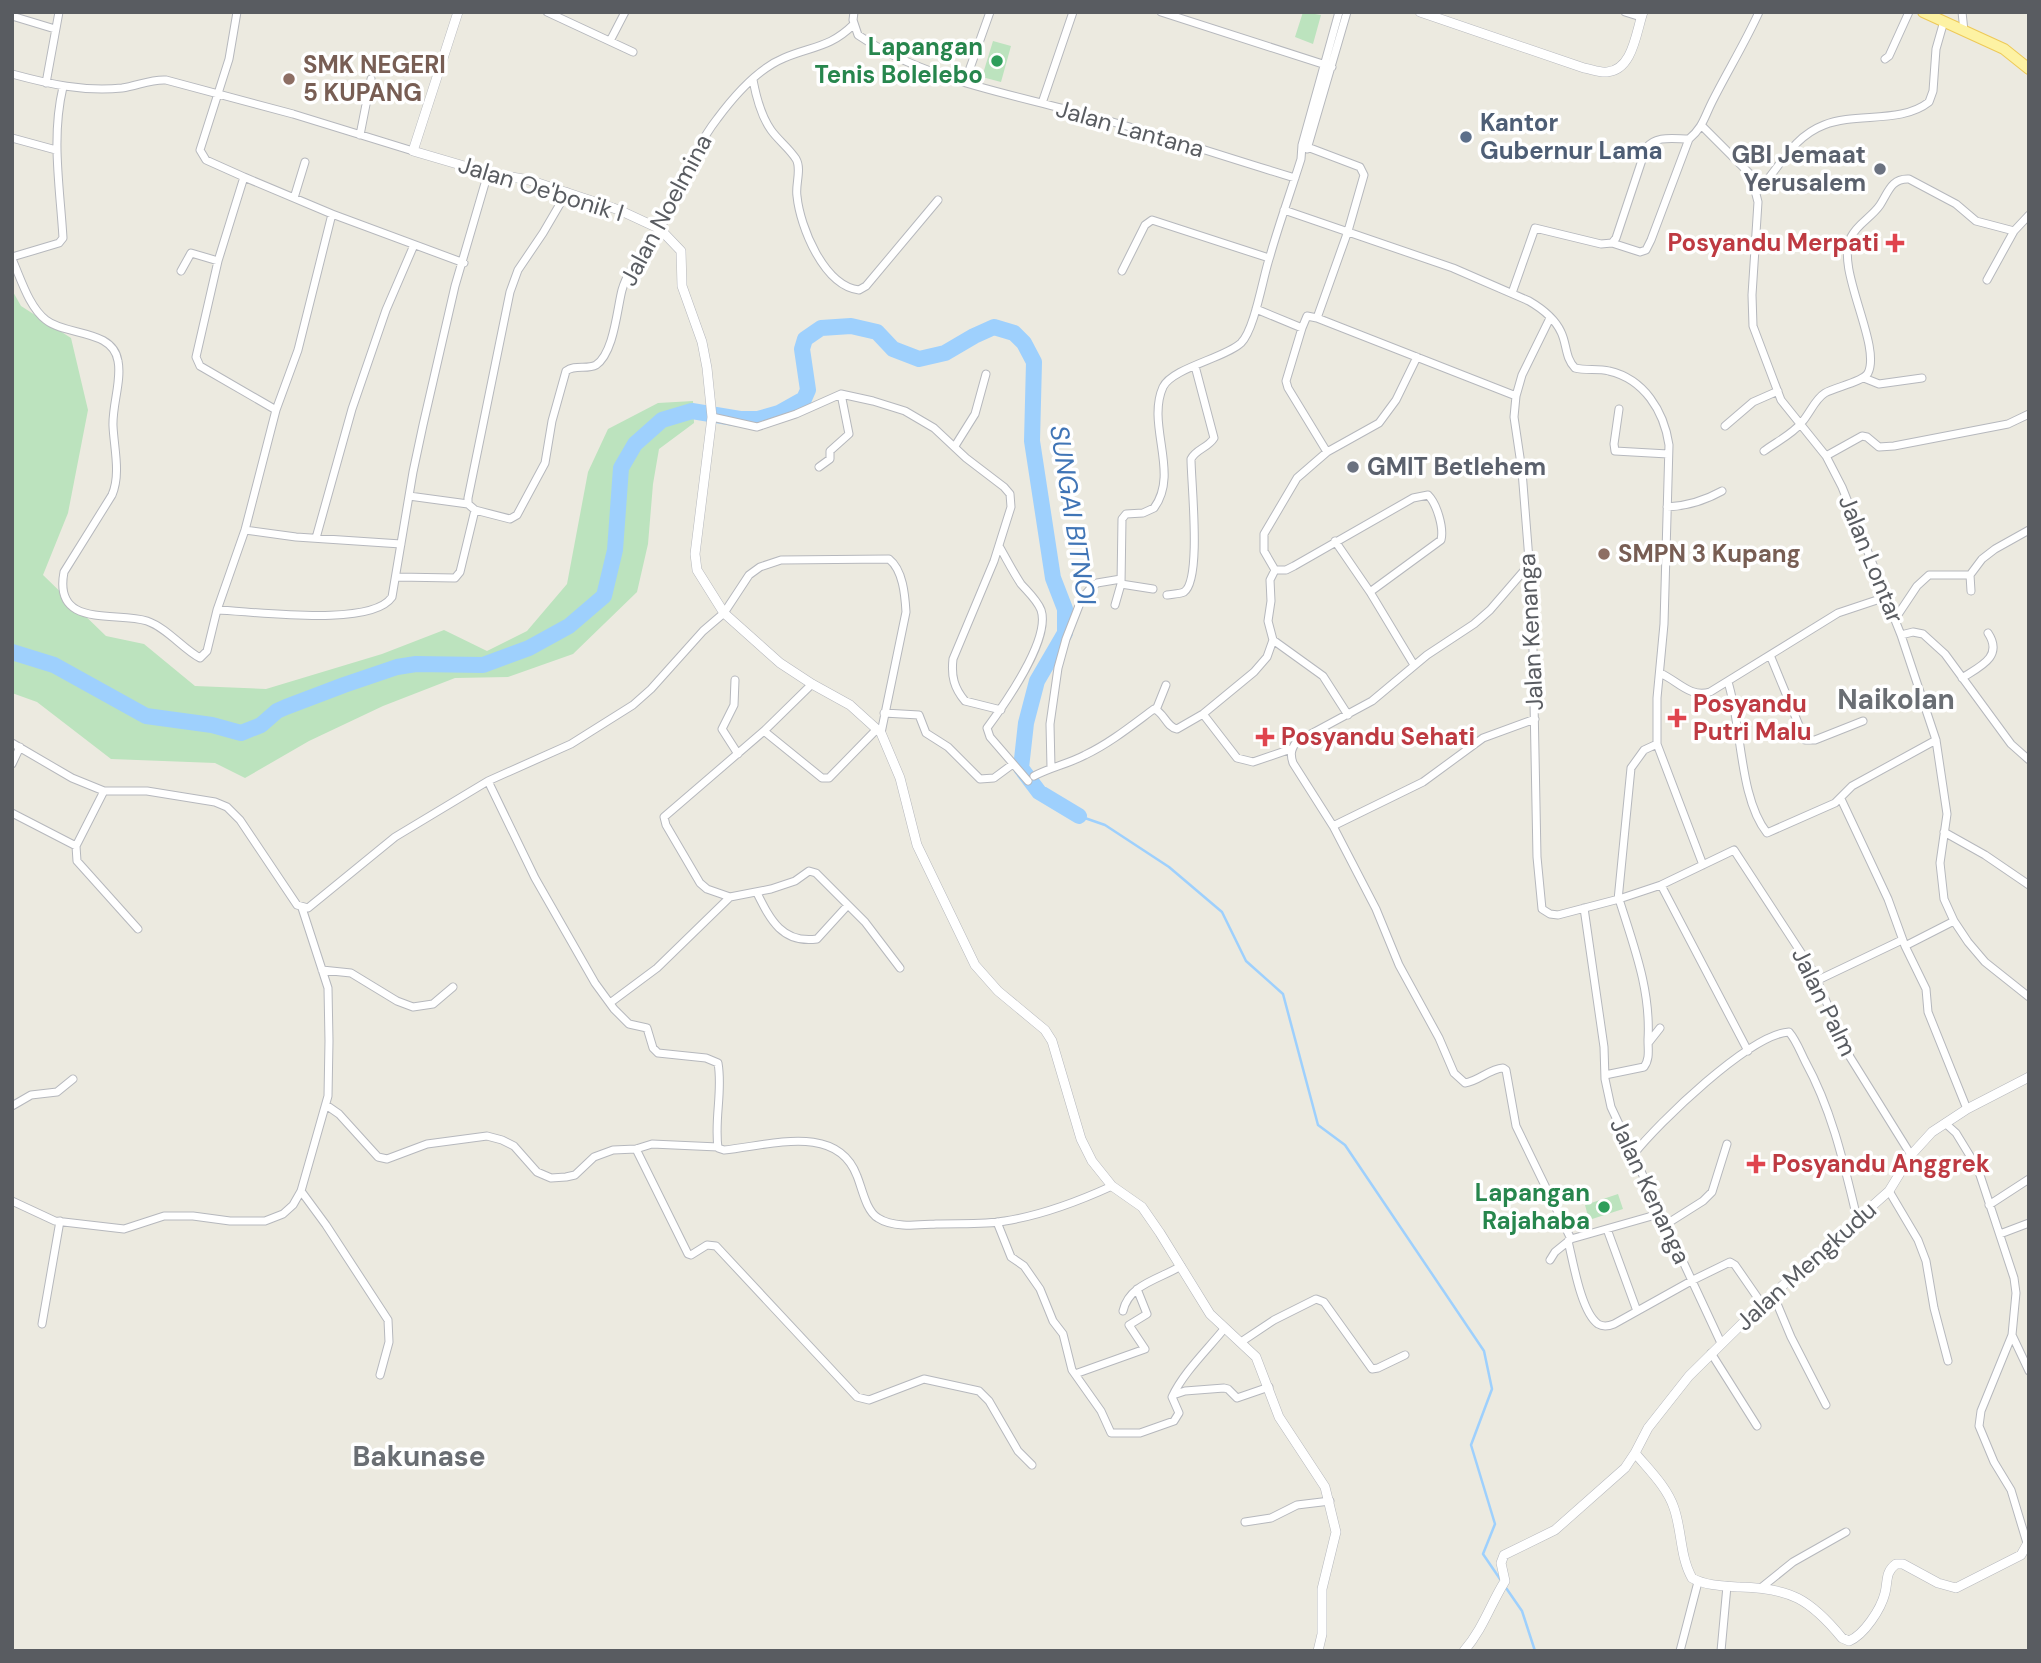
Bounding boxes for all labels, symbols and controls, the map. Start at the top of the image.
place label: Lapangan Tenis Bolelebo [815,31,983,90]
place label: SMK NEGERI 5 KUPANG [303,49,446,108]
marker: Lapangan Tenis Bolelebo [989,53,1005,69]
marker: SMK NEGERI 5 KUPANG [281,71,297,87]
street label: Jalan Lantana [1053,93,1208,164]
place label: Kantor Gubernur Lama [1480,107,1663,166]
street label: Jalan Noelmina [613,129,719,291]
marker: Kantor Gubernur Lama [1458,129,1474,145]
place label: GBI Jemaat Yerusalem [1731,139,1866,198]
street label: Jalan Oe'bonik I [455,149,628,228]
marker: GBI Jemaat Yerusalem [1872,161,1888,177]
place label: Posyandu Merpati [1667,227,1879,258]
marker: Posyandu Merpati [1885,233,1905,253]
water label: SUNGAI BITNOI [1042,423,1104,608]
place label: GMIT Betlehem [1367,451,1546,482]
marker: GMIT Betlehem [1345,459,1361,475]
street label: Jalan Lontar [1832,490,1911,627]
place label: SMPN 3 Kupang [1618,538,1801,569]
marker: SMPN 3 Kupang [1596,546,1612,562]
street label: Jalan Kenanga [1511,553,1550,712]
district label: Naikolan [1837,681,1955,718]
place label: Posyandu Putri Malu [1693,688,1811,747]
marker: Posyandu Putri Malu [1667,708,1687,728]
place label: Posyandu Sehati [1281,721,1475,752]
marker: Posyandu Sehati [1255,727,1275,747]
street label: Jalan Palm [1785,942,1864,1061]
street label: Jalan Kenanga [1603,1113,1698,1269]
place label: Posyandu Anggrek [1772,1148,1990,1179]
marker: Posyandu Anggrek [1746,1154,1766,1174]
place label: Lapangan Rajahaba [1475,1177,1590,1236]
street label: Jalan Mengkudu [1729,1194,1883,1337]
marker: Lapangan Rajahaba [1596,1199,1612,1215]
district label: Bakunase [352,1438,486,1475]

